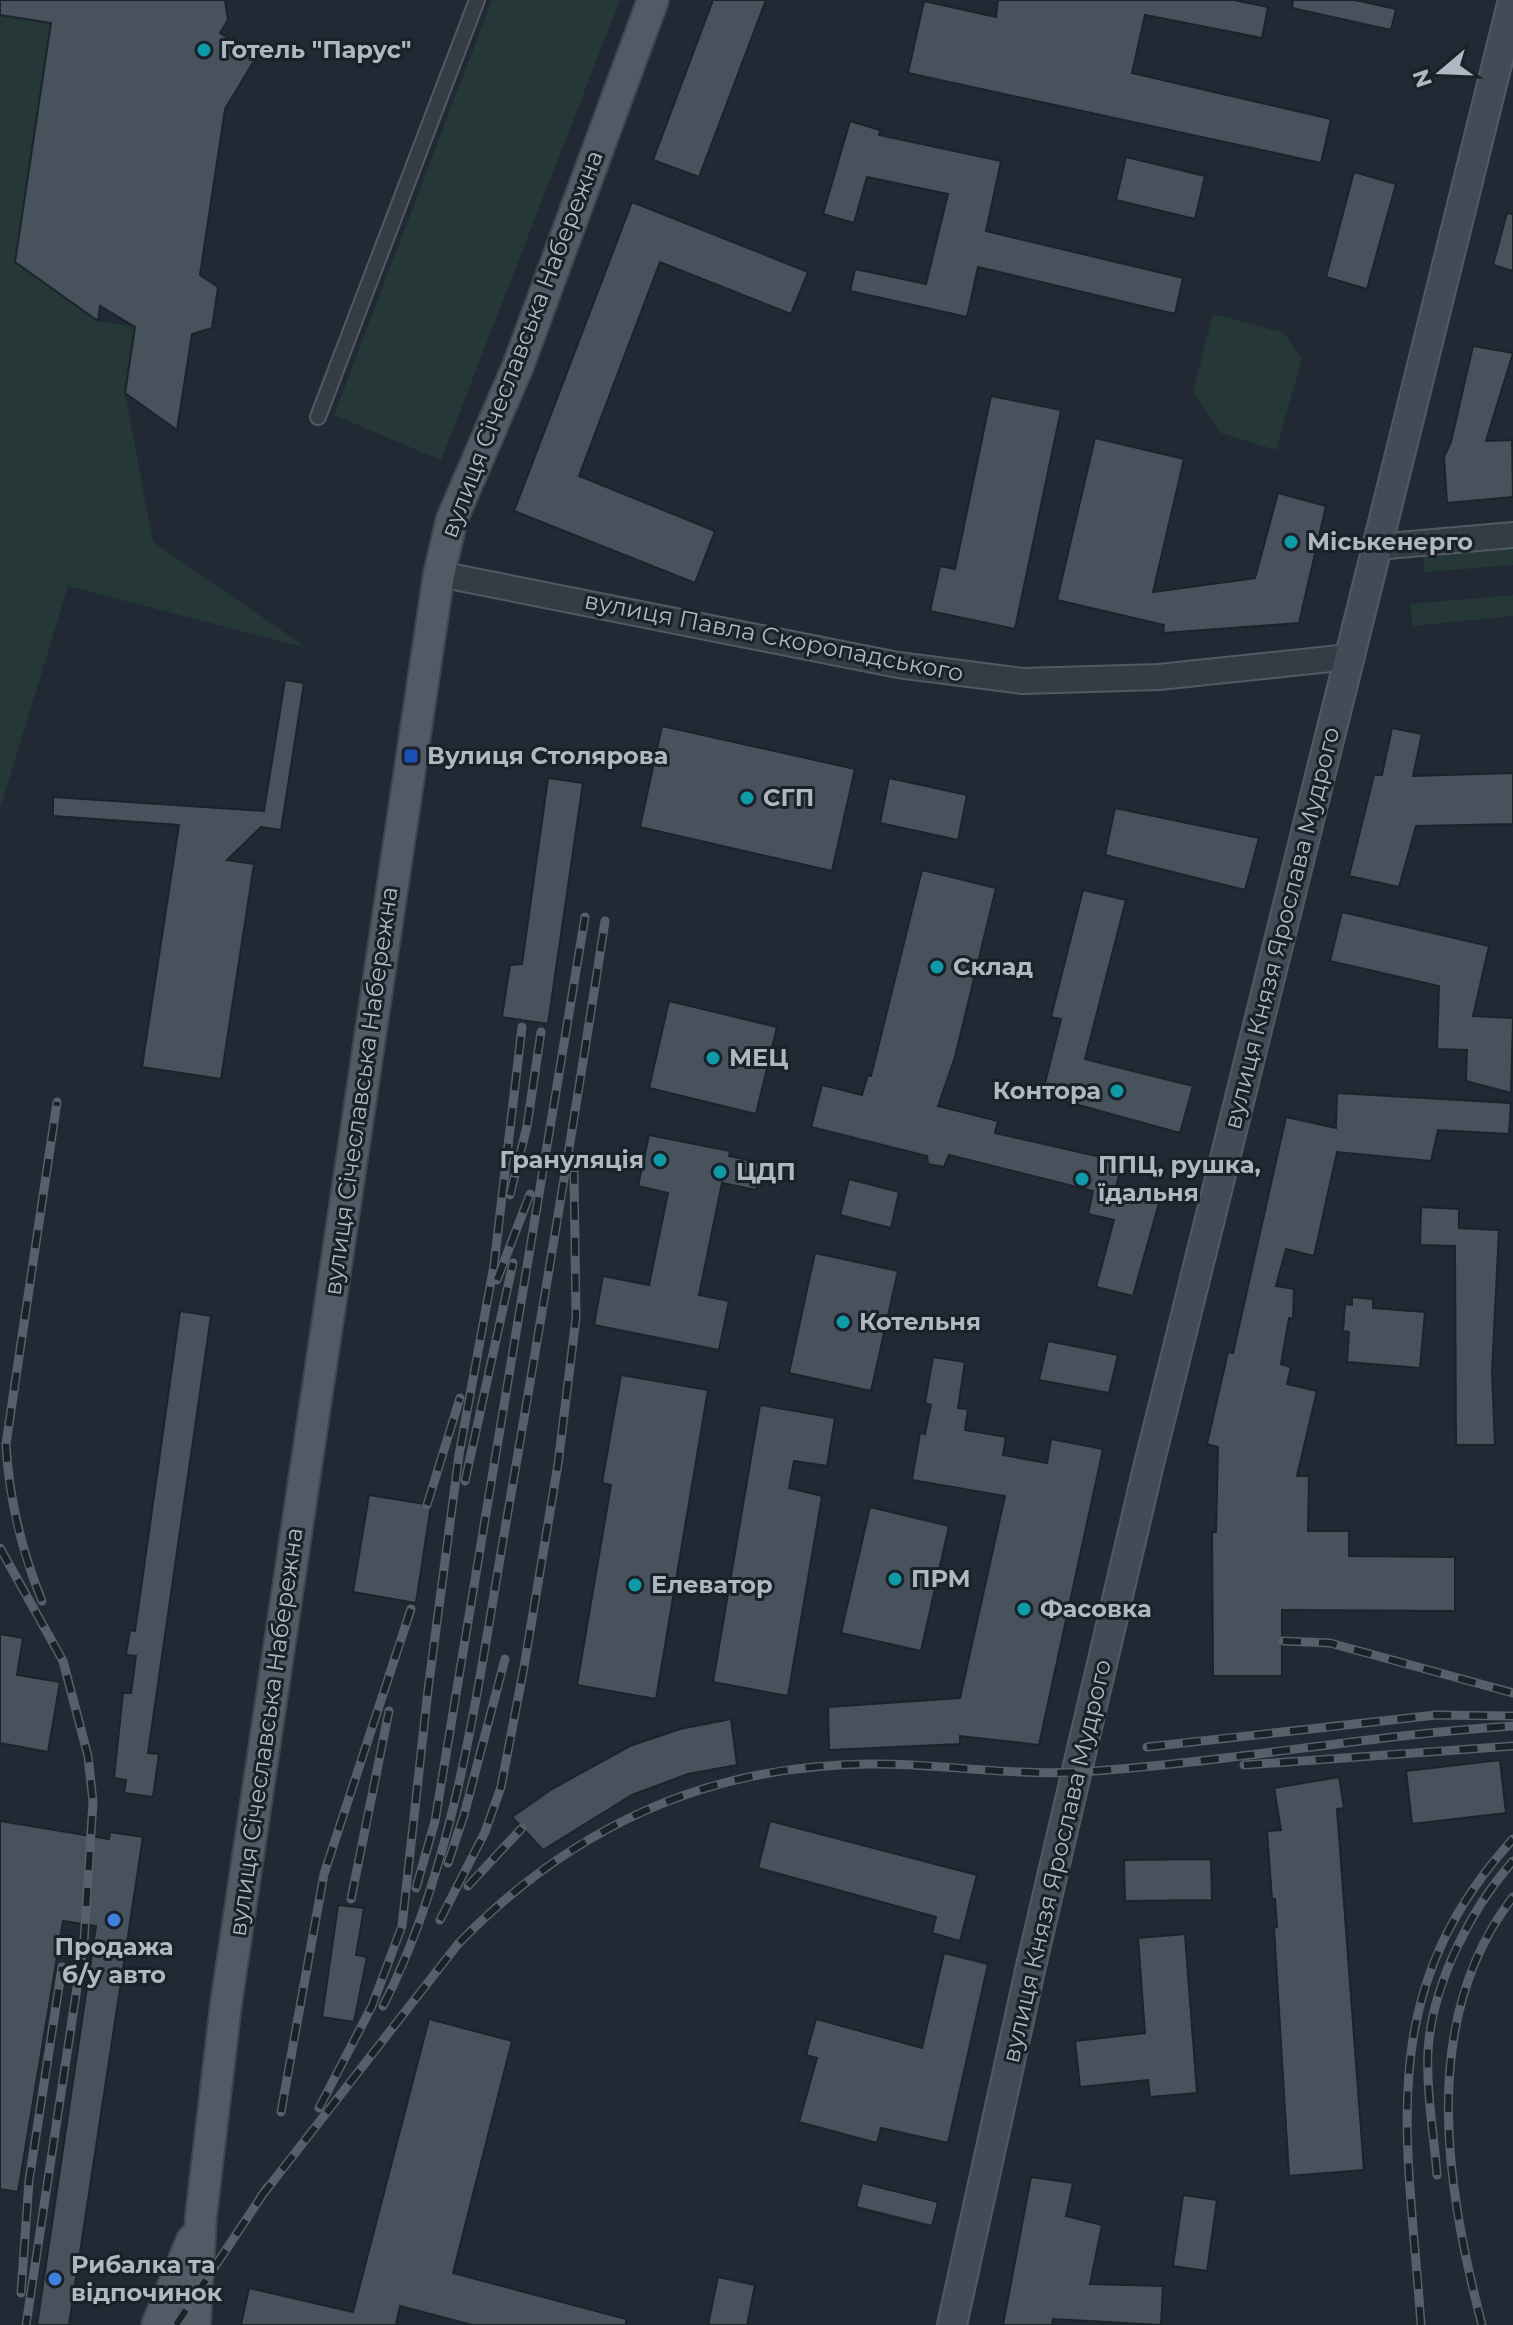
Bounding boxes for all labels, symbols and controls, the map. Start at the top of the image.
north arrow [1401,32,1481,112]
place label: Готель "Парус" [220,35,412,64]
marker: Готель "Парус" [195,41,213,59]
text: N [1407,66,1438,91]
street label: вулиця Січеславська Набережна [434,146,609,542]
place label: Міськенерго [1307,527,1473,556]
marker: Міськенерго [1282,533,1300,551]
street label: вулиця Павла Скоропадського [582,585,966,688]
street label: вулиця Князя Ярослава Мудрого [1217,724,1346,1132]
place label: Вулиця Столярова [427,741,668,770]
marker: Вулиця Столярова [402,747,420,765]
place label: СГП [763,783,814,812]
marker: СГП [738,789,756,807]
street label: вулиця Січеславська Набережна [317,885,404,1297]
place label: Склад [953,952,1033,981]
marker: Склад [928,958,946,976]
place label: МЕЦ [729,1043,788,1072]
marker: МЕЦ [704,1049,722,1067]
place label: Контора [993,1076,1101,1105]
marker: Контора [1108,1082,1126,1100]
place label: Грануляція [499,1145,644,1174]
place label: ППЦ, рушка, їдальня [1098,1150,1261,1207]
marker: Грануляція [651,1151,669,1169]
place label: ЦДП [736,1157,796,1186]
marker: ЦДП [711,1163,729,1181]
marker: ППЦ, рушка, їдальня [1073,1170,1091,1188]
place label: Котельня [859,1307,981,1336]
marker: Котельня [834,1313,852,1331]
street label: вулиця Січеславська Набережна [222,1526,309,1938]
place label: ПРМ [911,1564,971,1593]
place label: Елеватор [651,1570,773,1599]
marker: ПРМ [886,1570,904,1588]
marker: Елеватор [626,1576,644,1594]
place label: Фасовка [1040,1594,1152,1623]
marker: Фасовка [1015,1600,1033,1618]
street label: вулиця Князя Ярослава Мудрого [996,1656,1117,2065]
marker: Продажа б/у авто [105,1911,123,1929]
place label: Продажа б/у авто [54,1932,174,1989]
place label: Рибалка та відпочинок [71,2250,223,2307]
marker: Рибалка та відпочинок [46,2270,64,2288]

